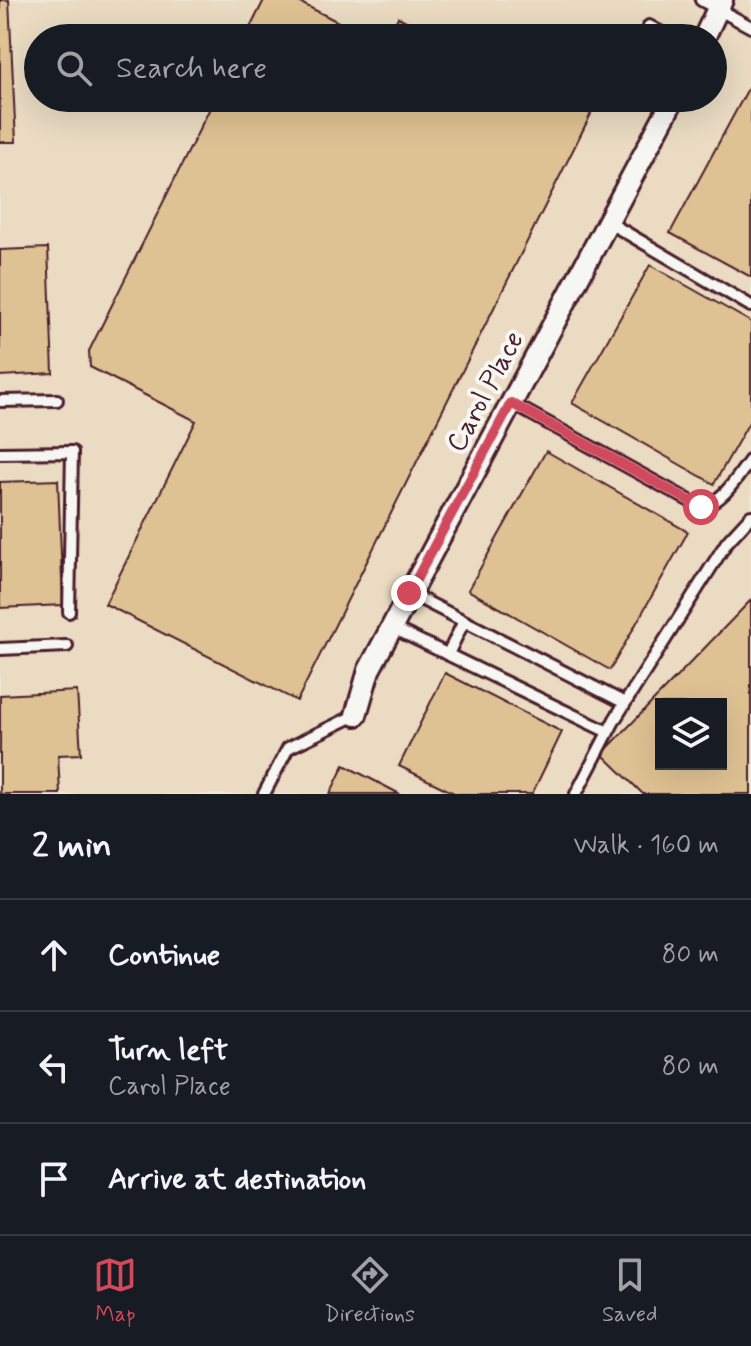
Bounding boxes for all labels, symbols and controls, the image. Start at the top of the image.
search box [24,24,727,112]
icon: search [52,46,96,90]
text: Search here [116,49,267,88]
street label: Carol Place [439,325,533,459]
route start [683,489,719,525]
route end [391,575,427,611]
map controls [655,698,727,770]
button: layers [655,698,727,770]
text: 2 min [32,824,112,869]
text: Walk · 160 m [573,829,719,863]
icon: ahead [32,933,76,977]
text: Continue [108,936,220,975]
text: 80 m [662,938,719,972]
text: Turn left [108,1031,228,1070]
icon: left [32,1045,76,1089]
text: 80 m [662,1050,719,1084]
text: Carol Place [108,1070,231,1104]
icon: arrive [32,1157,76,1201]
text: Arrive at destination [108,1160,366,1199]
tab: Map [93,1253,137,1329]
tab: Directions [324,1253,415,1329]
tab: Saved [602,1253,657,1329]

